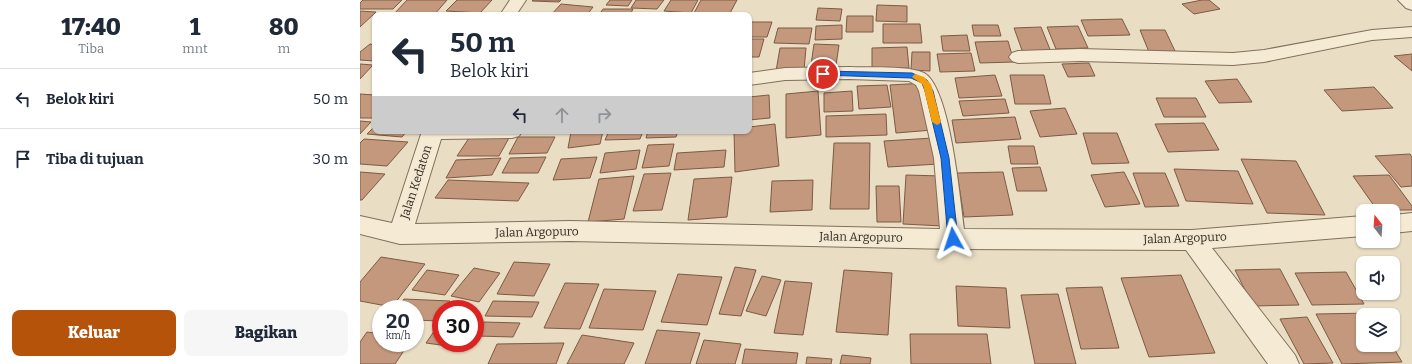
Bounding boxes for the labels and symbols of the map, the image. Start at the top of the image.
pin [806,57,840,91]
street label: Jalan Kedaton [397,143,435,222]
north arrow [1356,204,1400,248]
position arrow [932,218,974,260]
street label: Jalan Argopuro [494,224,579,240]
street label: Jalan Argopuro [818,229,903,245]
street label: Jalan Argopuro [1142,230,1227,246]
speed limit sign: 30 [432,300,484,352]

